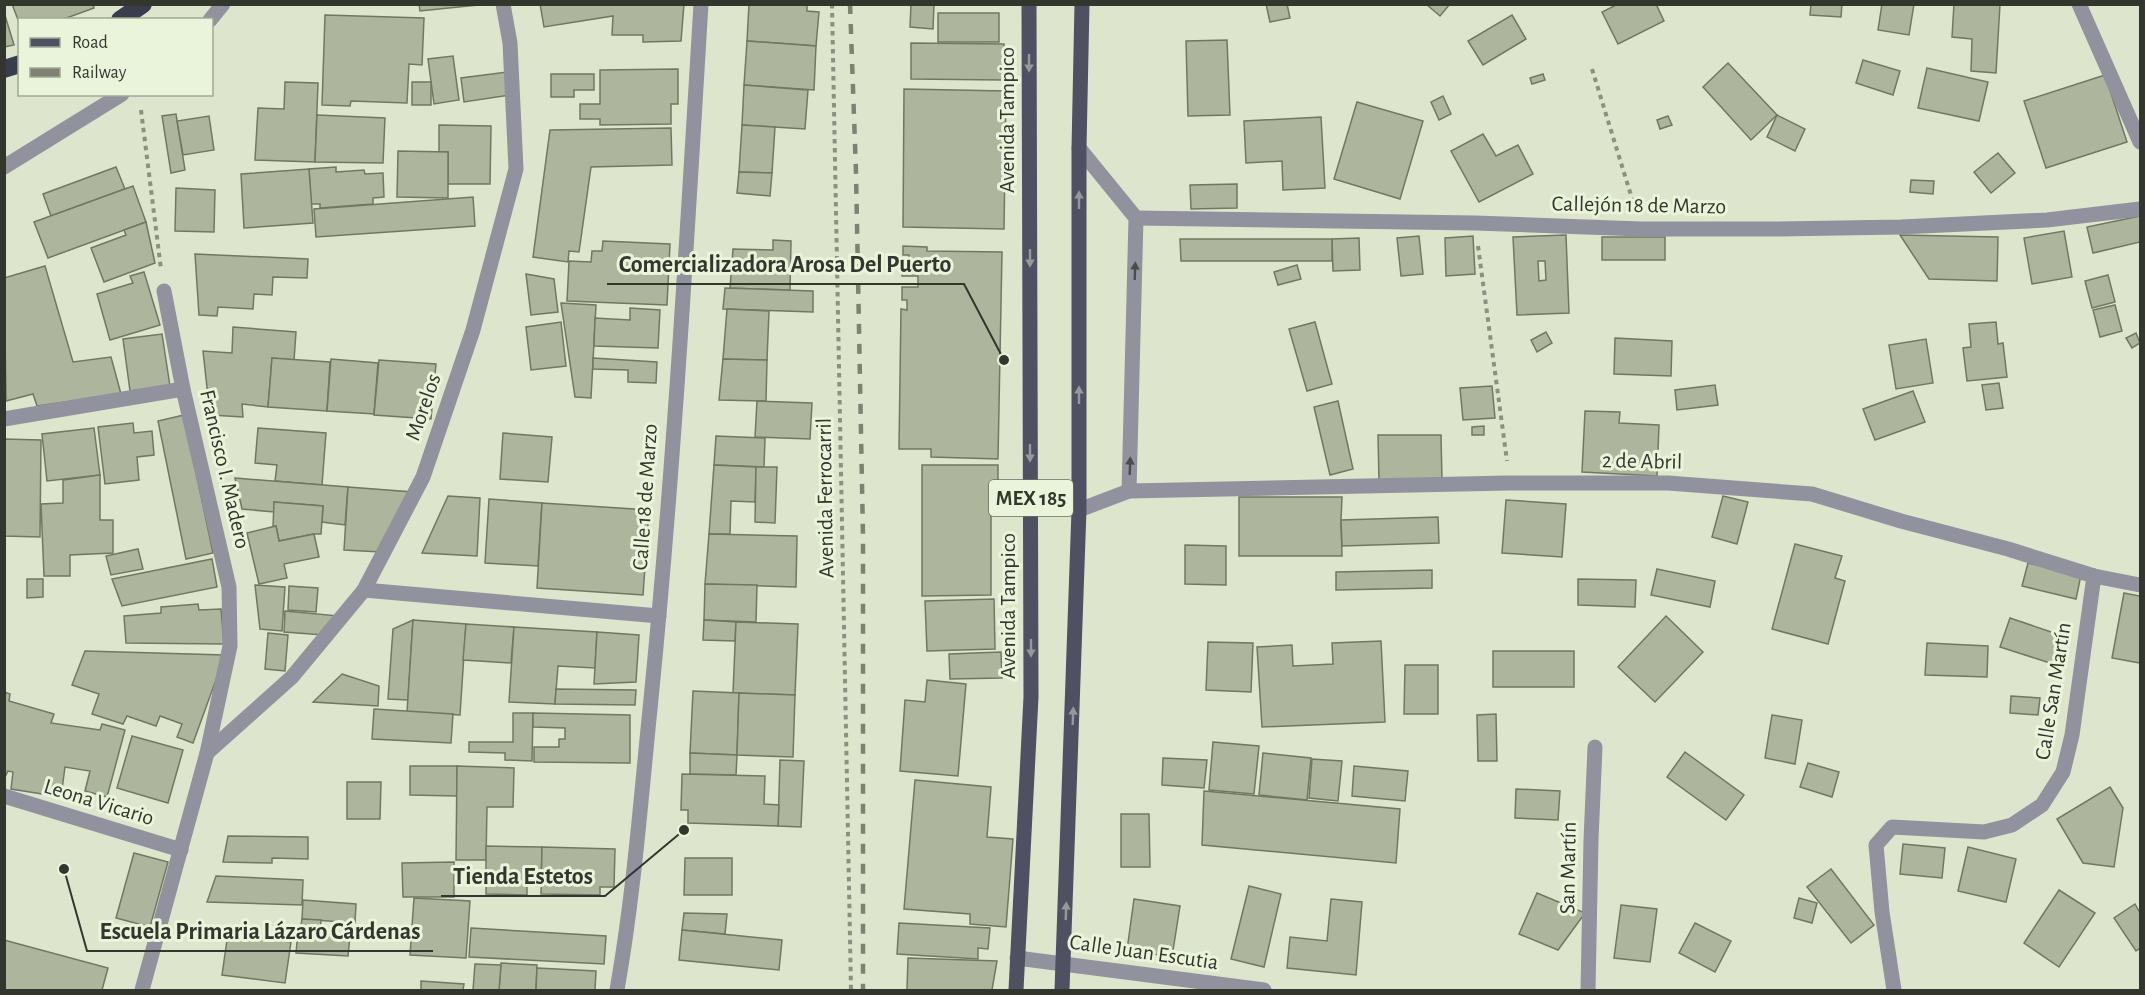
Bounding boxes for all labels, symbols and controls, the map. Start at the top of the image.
legend [18,18,213,96]
text: Road [72,34,108,52]
street label: Avenida Tampico [996,47,1018,193]
one-way arrow [1024,53,1034,72]
text: Railway [72,64,127,82]
one-way arrow [1074,191,1084,210]
street label: Callejón 18 de Marzo [1552,192,1726,218]
callout: Comercializadora Arosa Del Puerto [607,242,964,284]
one-way arrow [1025,248,1035,267]
text: Comercializadora Arosa Del Puerto [619,253,951,277]
one-way arrow [1130,261,1140,280]
street label: Morelos [401,371,445,443]
one-way arrow [1074,386,1084,405]
street label: Francisco I. Madero [196,387,254,551]
street label: Avenida Ferrocarril [813,418,837,578]
street label: Calle 18 de Marzo [629,423,661,571]
one-way arrow [1025,443,1035,462]
street label: 2 de Abril [1602,449,1682,473]
one-way arrow [1125,456,1135,475]
road number: MEX 185 [989,480,1073,516]
street label: Avenida Tampico [997,533,1019,679]
street label: Calle San Martín [2031,621,2075,761]
one-way arrow [1026,638,1036,657]
one-way arrow [1068,707,1078,726]
street label: Leona Vicario [41,775,157,829]
street label: San Martín [1556,821,1580,915]
callout: Tienda Estetos [441,854,605,896]
text: Tienda Estetos [453,865,593,889]
one-way arrow [1061,902,1071,921]
callout: Escuela Primaria Lázaro Cárdenas [87,909,433,951]
text: Escuela Primaria Lázaro Cárdenas [99,920,421,944]
street label: Calle Juan Escutia [1068,931,1220,973]

